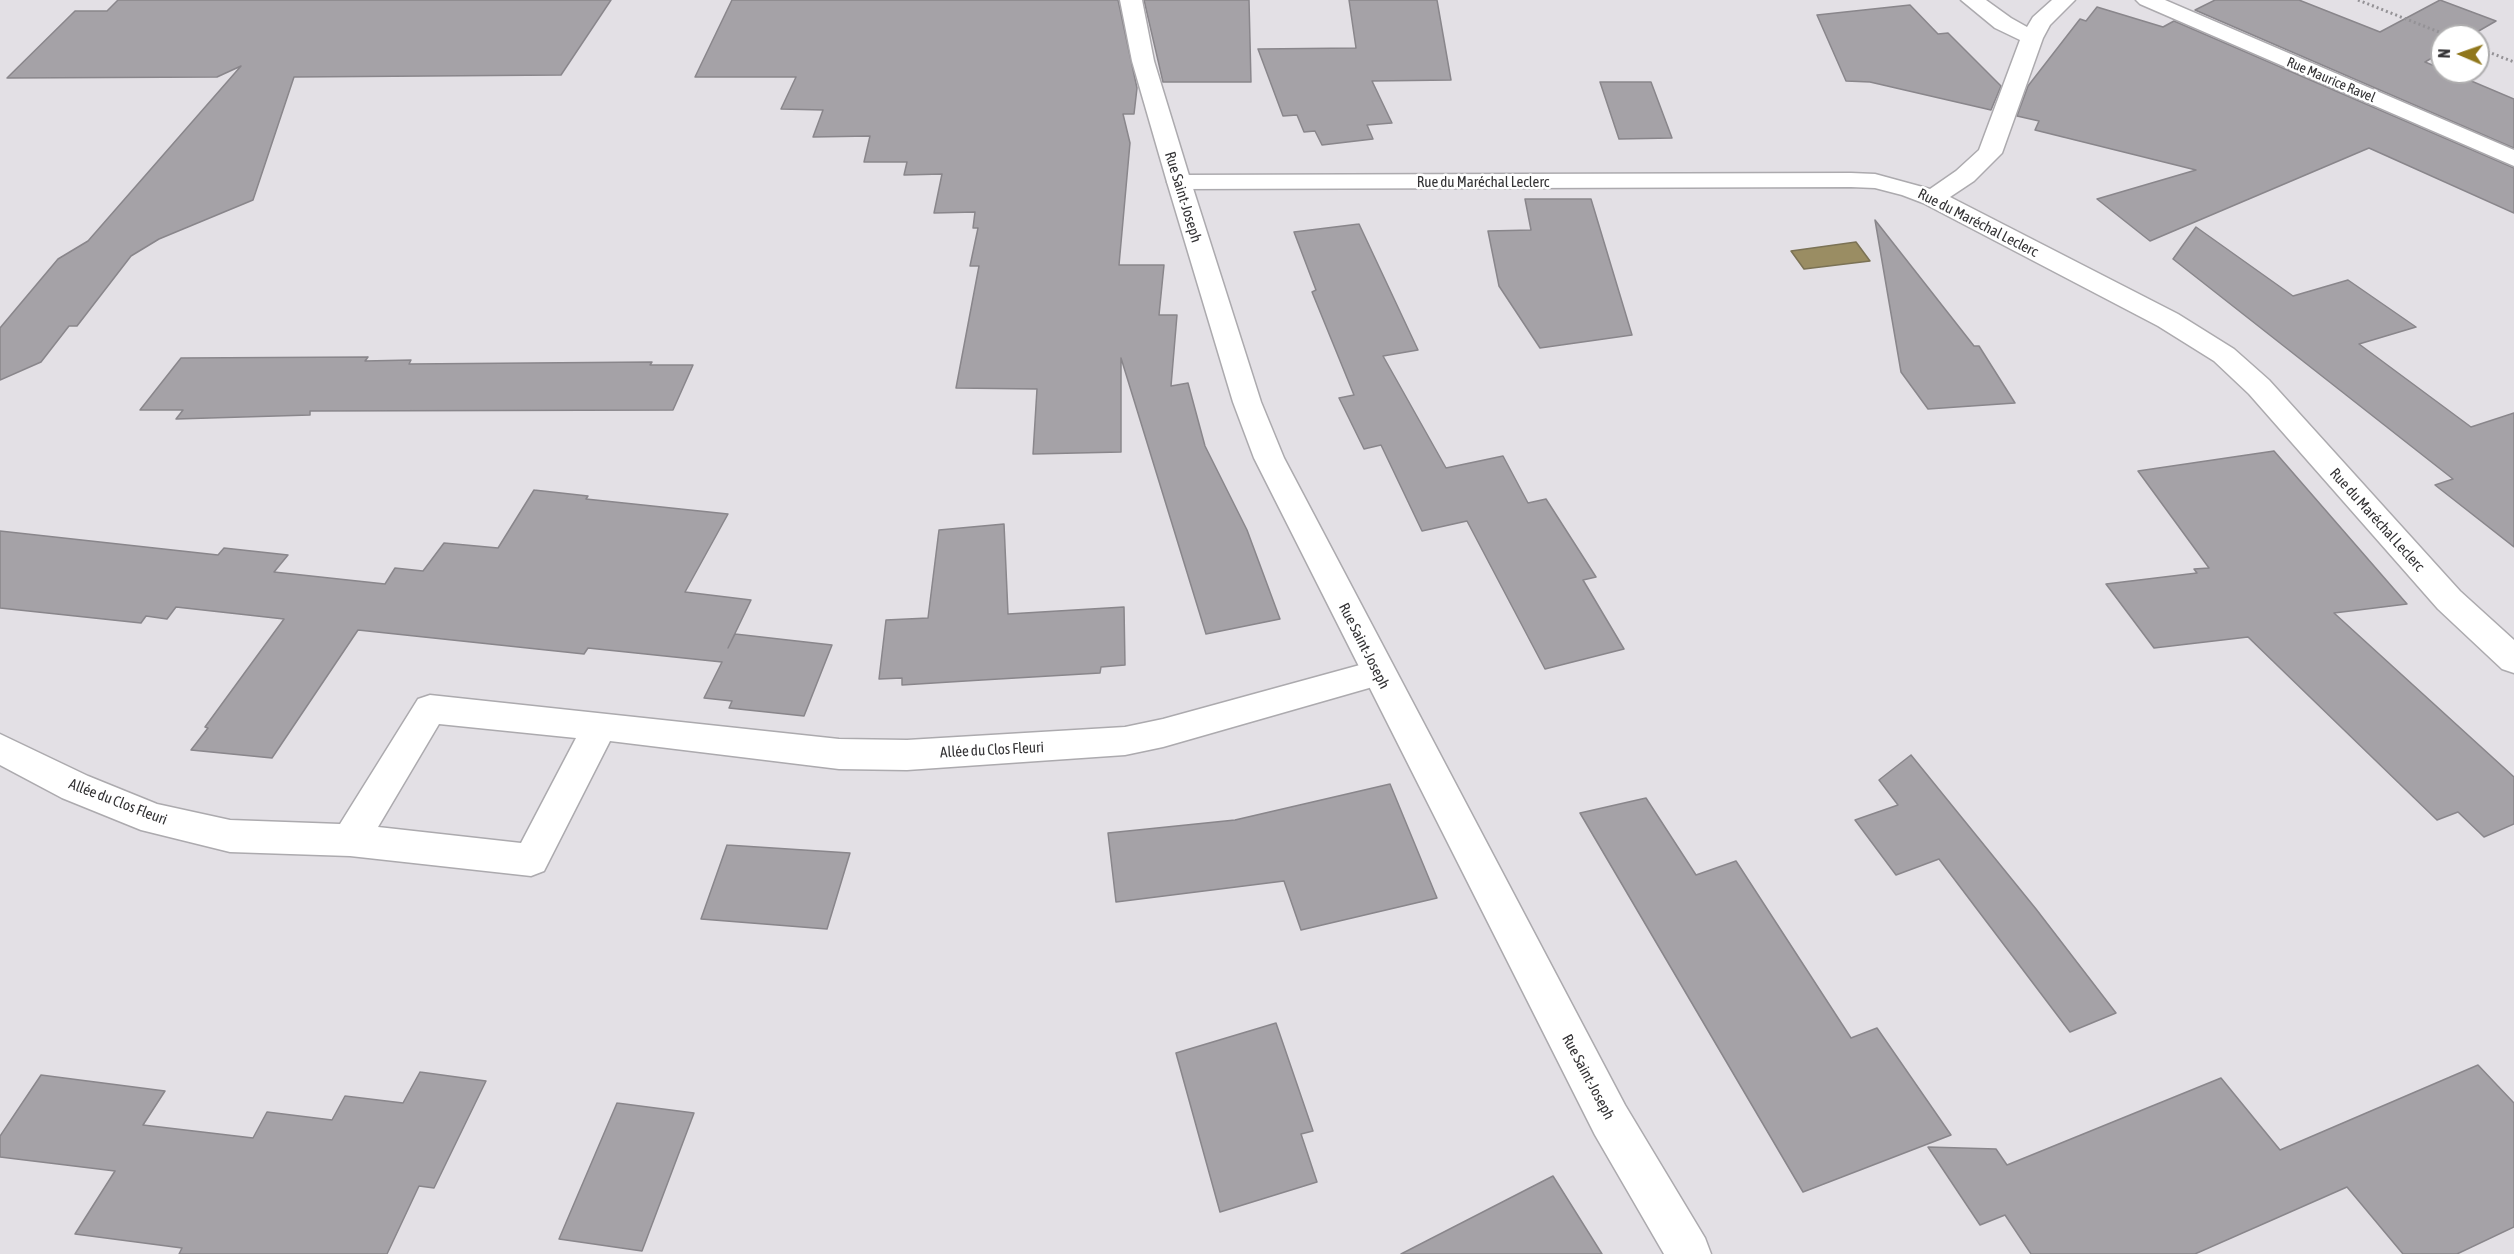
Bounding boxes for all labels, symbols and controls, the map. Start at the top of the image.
north arrow [2430,24,2490,84]
text: N [2435,48,2453,58]
street label: Rue Maurice Ravel [2284,54,2378,106]
street label: Rue Saint-Joseph [1161,149,1205,245]
street label: Rue du Maréchal Leclerc [1417,173,1549,191]
street label: Rue du Maréchal Leclerc [1915,185,2041,261]
street label: Rue du Maréchal Leclerc [2326,465,2428,575]
street label: Rue Saint-Joseph [1335,600,1393,692]
street label: Allée du Clos Fleuri [940,738,1044,762]
street label: Allée du Clos Fleuri [66,775,170,829]
street label: Rue Saint-Joseph [1558,1031,1618,1123]

